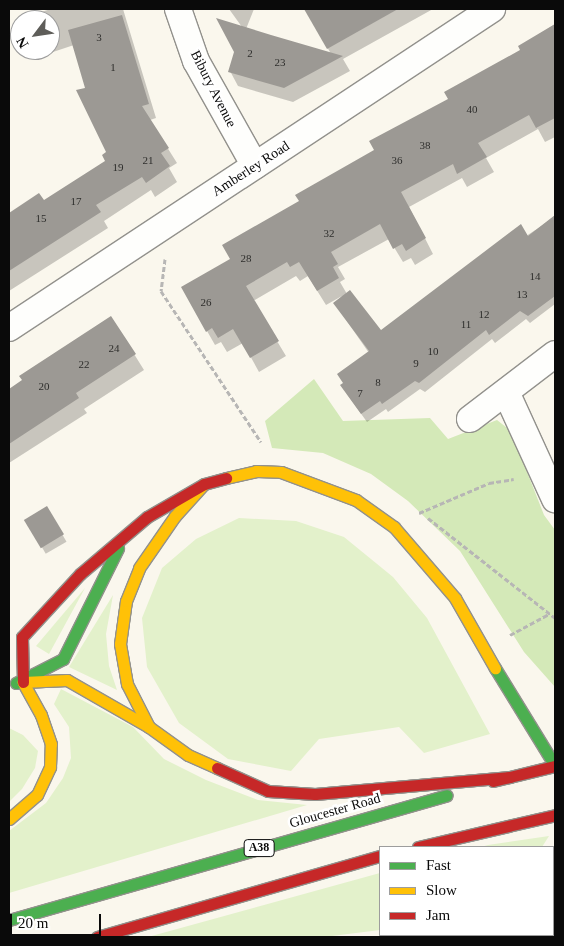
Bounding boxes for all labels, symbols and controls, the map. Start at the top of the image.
north arrow [10,10,60,60]
house number: 3 [96,30,102,44]
text: N [14,34,32,51]
house number: 2 [247,46,253,60]
street label: Bibury Avenue [186,47,240,131]
house number: 23 [274,55,286,69]
house number: 1 [110,60,116,74]
house number: 40 [467,102,478,116]
street label: Amberley Road [209,138,293,200]
house number: 38 [420,138,430,152]
house number: 21 [142,153,154,167]
house number: 36 [392,153,402,167]
house number: 19 [112,160,124,174]
house number: 17 [70,194,82,208]
house number: 15 [36,211,46,225]
house number: 32 [324,226,334,240]
house number: 28 [240,251,252,265]
house number: 14 [530,269,540,283]
house number: 13 [516,287,528,301]
house number: 26 [200,295,212,309]
house number: 12 [478,307,489,321]
house number: 11 [461,317,471,331]
house number: 24 [108,341,120,355]
house number: 10 [428,344,438,358]
house number: 9 [413,356,419,370]
house number: 22 [78,357,90,371]
house number: 8 [375,375,381,389]
house number: 20 [39,379,50,393]
house number: 7 [357,386,363,400]
street label: Gloucester Road [288,790,382,832]
road number: A38 [243,838,275,858]
legend [379,846,554,936]
text: Fast [426,857,451,873]
text: Slow [426,882,457,898]
scale bar [12,904,104,936]
text: Jam [426,907,450,923]
text: 20 m [18,915,48,931]

